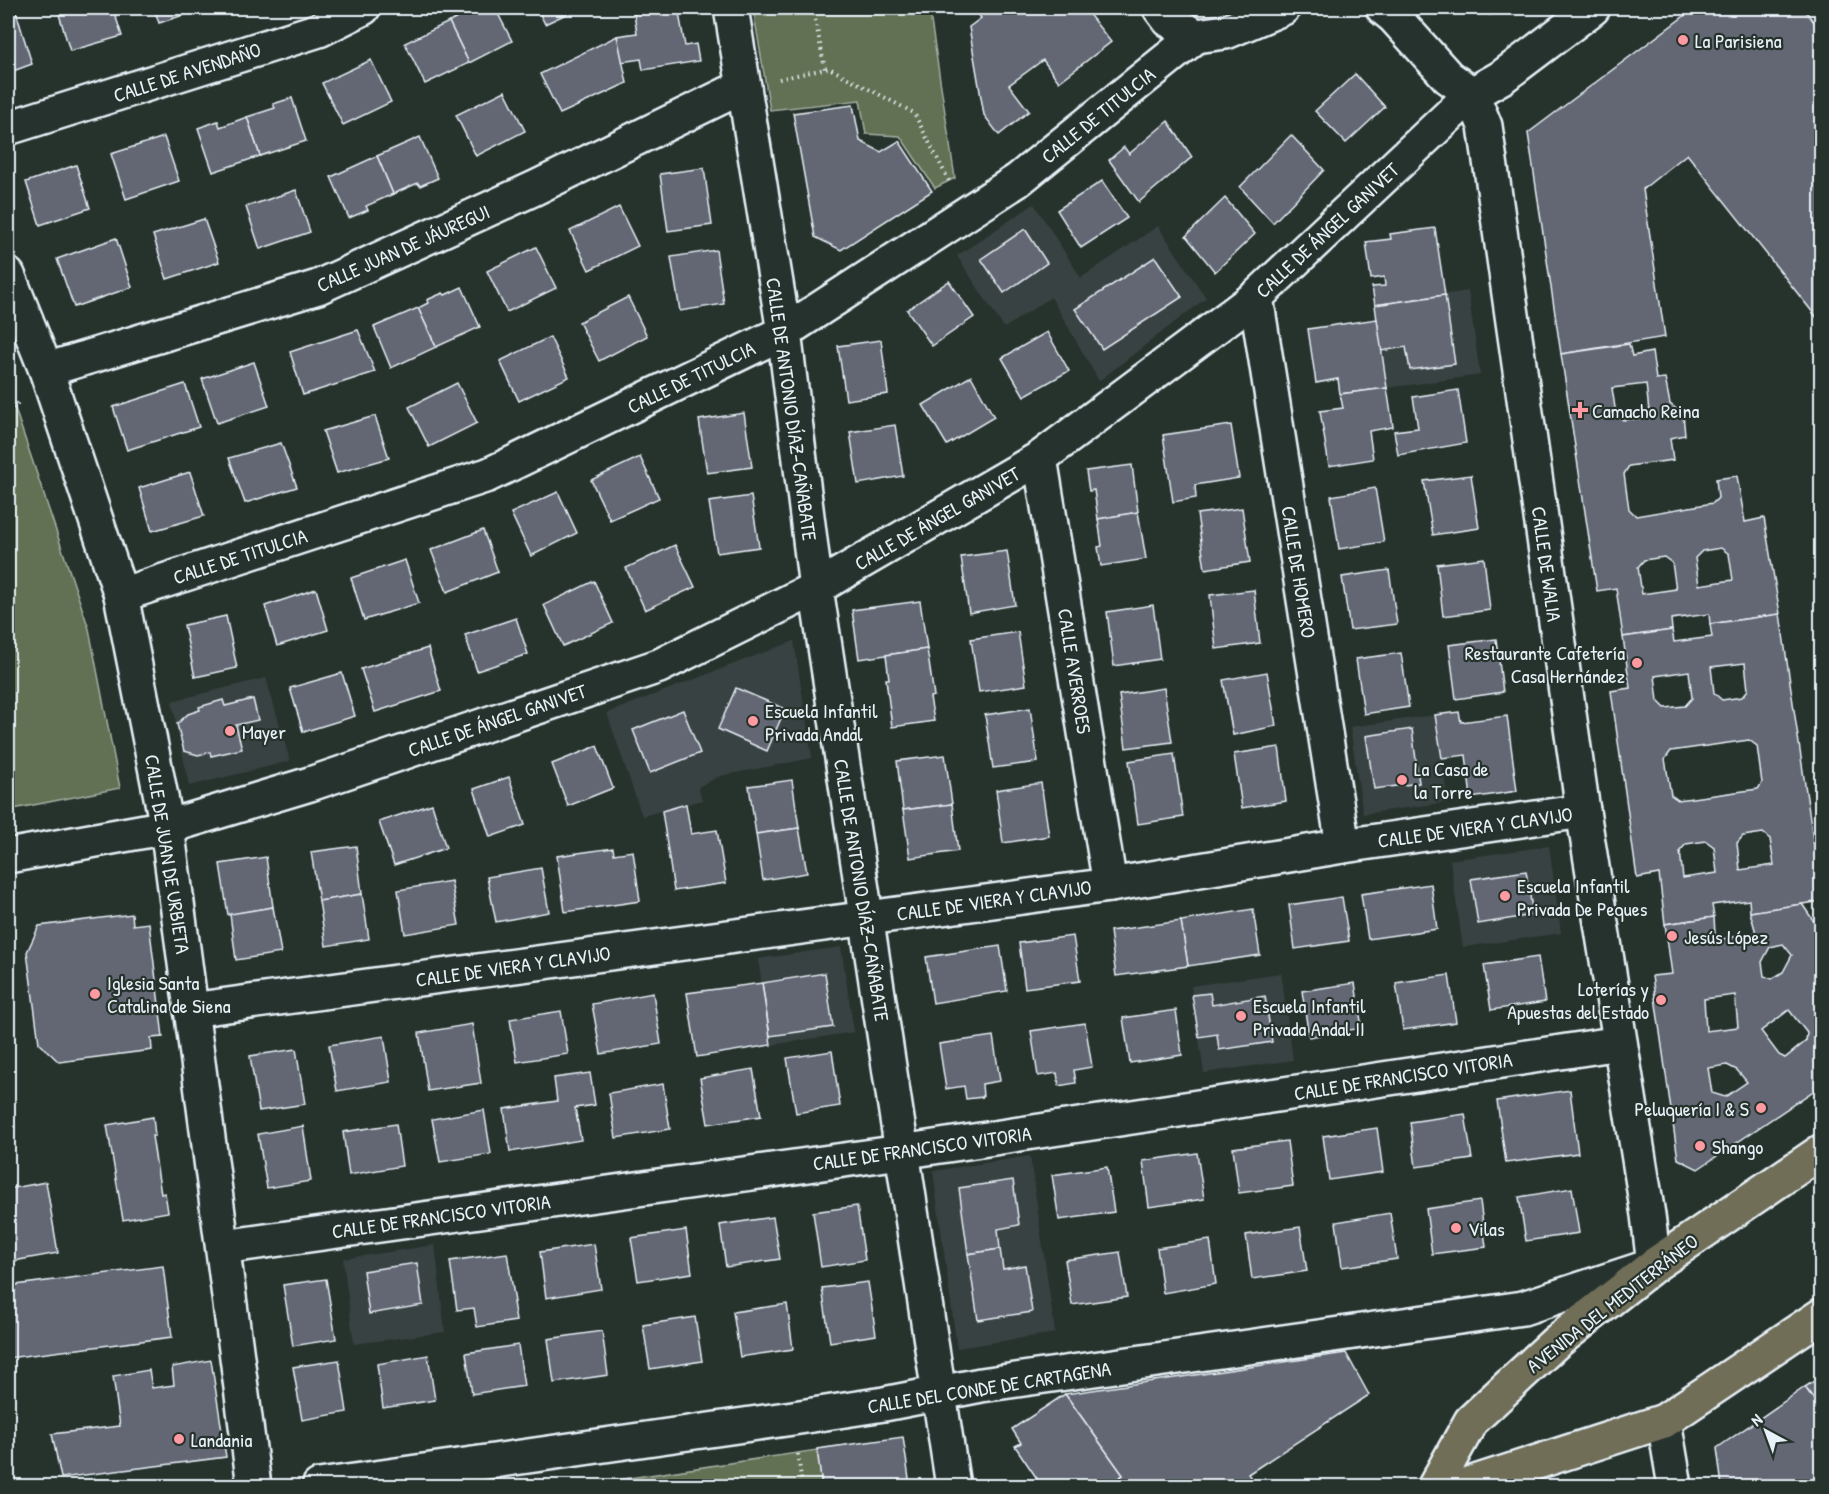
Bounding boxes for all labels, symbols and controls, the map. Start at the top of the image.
place label: La Parisiena [1695,27,1782,54]
marker: La Parisiena [1676,33,1690,47]
street label: CALLE DE AVENDAÑO [110,35,264,109]
street label: CALLE DE TITULCIA [1035,61,1161,169]
street label: CALLE DE ÁNGEL GANIVET [1249,156,1405,304]
street label: CALLE JUAN DE JÁUREGUI [312,198,494,298]
street label: CALLE DE ANTONIO DÍAZ-CAÑABATE [760,276,824,542]
street label: CALLE DE TITULCIA [622,334,760,420]
place label: Camacho Reina [1592,397,1700,424]
marker: Camacho Reina [1573,403,1587,417]
street label: CALLE DE ÁNGEL GANIVET [849,459,1025,576]
street label: CALLE DE HOMERO [1275,504,1323,640]
street label: CALLE DE WALIA [1526,505,1568,624]
street label: CALLE DE TITULCIA [170,522,311,590]
street label: CALLE AVERROES [1052,607,1098,735]
place label: Restaurante Cafetería Casa Hernández [1465,639,1625,689]
marker: Restaurante Cafetería Casa Hernández [1630,656,1644,670]
street label: CALLE DE ÁNGEL GANIVET [404,677,590,763]
place label: Escuela Infantil Privada Andal [765,697,878,747]
marker: Escuela Infantil Privada Andal [746,714,760,728]
place label: Mayer [242,718,286,745]
marker: Mayer [223,724,237,738]
street label: CALLE DE JUAN DE URBIETA [139,753,197,956]
place label: La Casa de la Torre [1414,755,1489,805]
street label: CALLE DE ANTONIO DÍAZ-CAÑABATE [828,757,896,1023]
marker: La Casa de la Torre [1395,773,1409,787]
street label: CALLE DE VIERA Y CLAVIJO [1376,800,1574,854]
place label: Escuela Infantil Privada De Peques [1517,872,1648,922]
street label: CALLE DE VIERA Y CLAVIJO [895,873,1093,927]
marker: Escuela Infantil Privada De Peques [1498,889,1512,903]
place label: Jesús López [1684,923,1768,950]
marker: Jesús López [1665,929,1679,943]
street label: CALLE DE VIERA Y CLAVIJO [414,939,612,993]
place label: Iglesia Santa Catalina de Siena [107,969,231,1019]
place label: Loterías y Apuestas del Estado [1507,975,1649,1025]
marker: Iglesia Santa Catalina de Siena [88,987,102,1001]
place label: Escuela Infantil Privada Andal II [1253,992,1366,1042]
marker: Loterías y Apuestas del Estado [1654,993,1668,1007]
marker: Escuela Infantil Privada Andal II [1234,1009,1248,1023]
street label: CALLE DE FRANCISCO VITORIA [1292,1045,1514,1107]
place label: Peluquería I & S [1635,1095,1749,1122]
marker: Peluquería I & S [1754,1101,1768,1115]
street label: CALLE DE FRANCISCO VITORIA [811,1119,1033,1177]
place label: Shango [1712,1133,1763,1160]
marker: Shango [1693,1139,1707,1153]
street label: CALLE DE FRANCISCO VITORIA [330,1187,552,1245]
place label: Vilas [1468,1215,1505,1242]
marker: Vilas [1449,1221,1463,1235]
street label: AVENIDA DEL MEDITERRÁNEO [1521,1227,1703,1379]
street label: CALLE DEL CONDE DE CARTAGENA [866,1354,1113,1420]
north arrow [1736,1401,1796,1461]
text: N [1746,1408,1767,1431]
place label: Landania [191,1426,252,1453]
marker: Landania [172,1432,186,1446]

